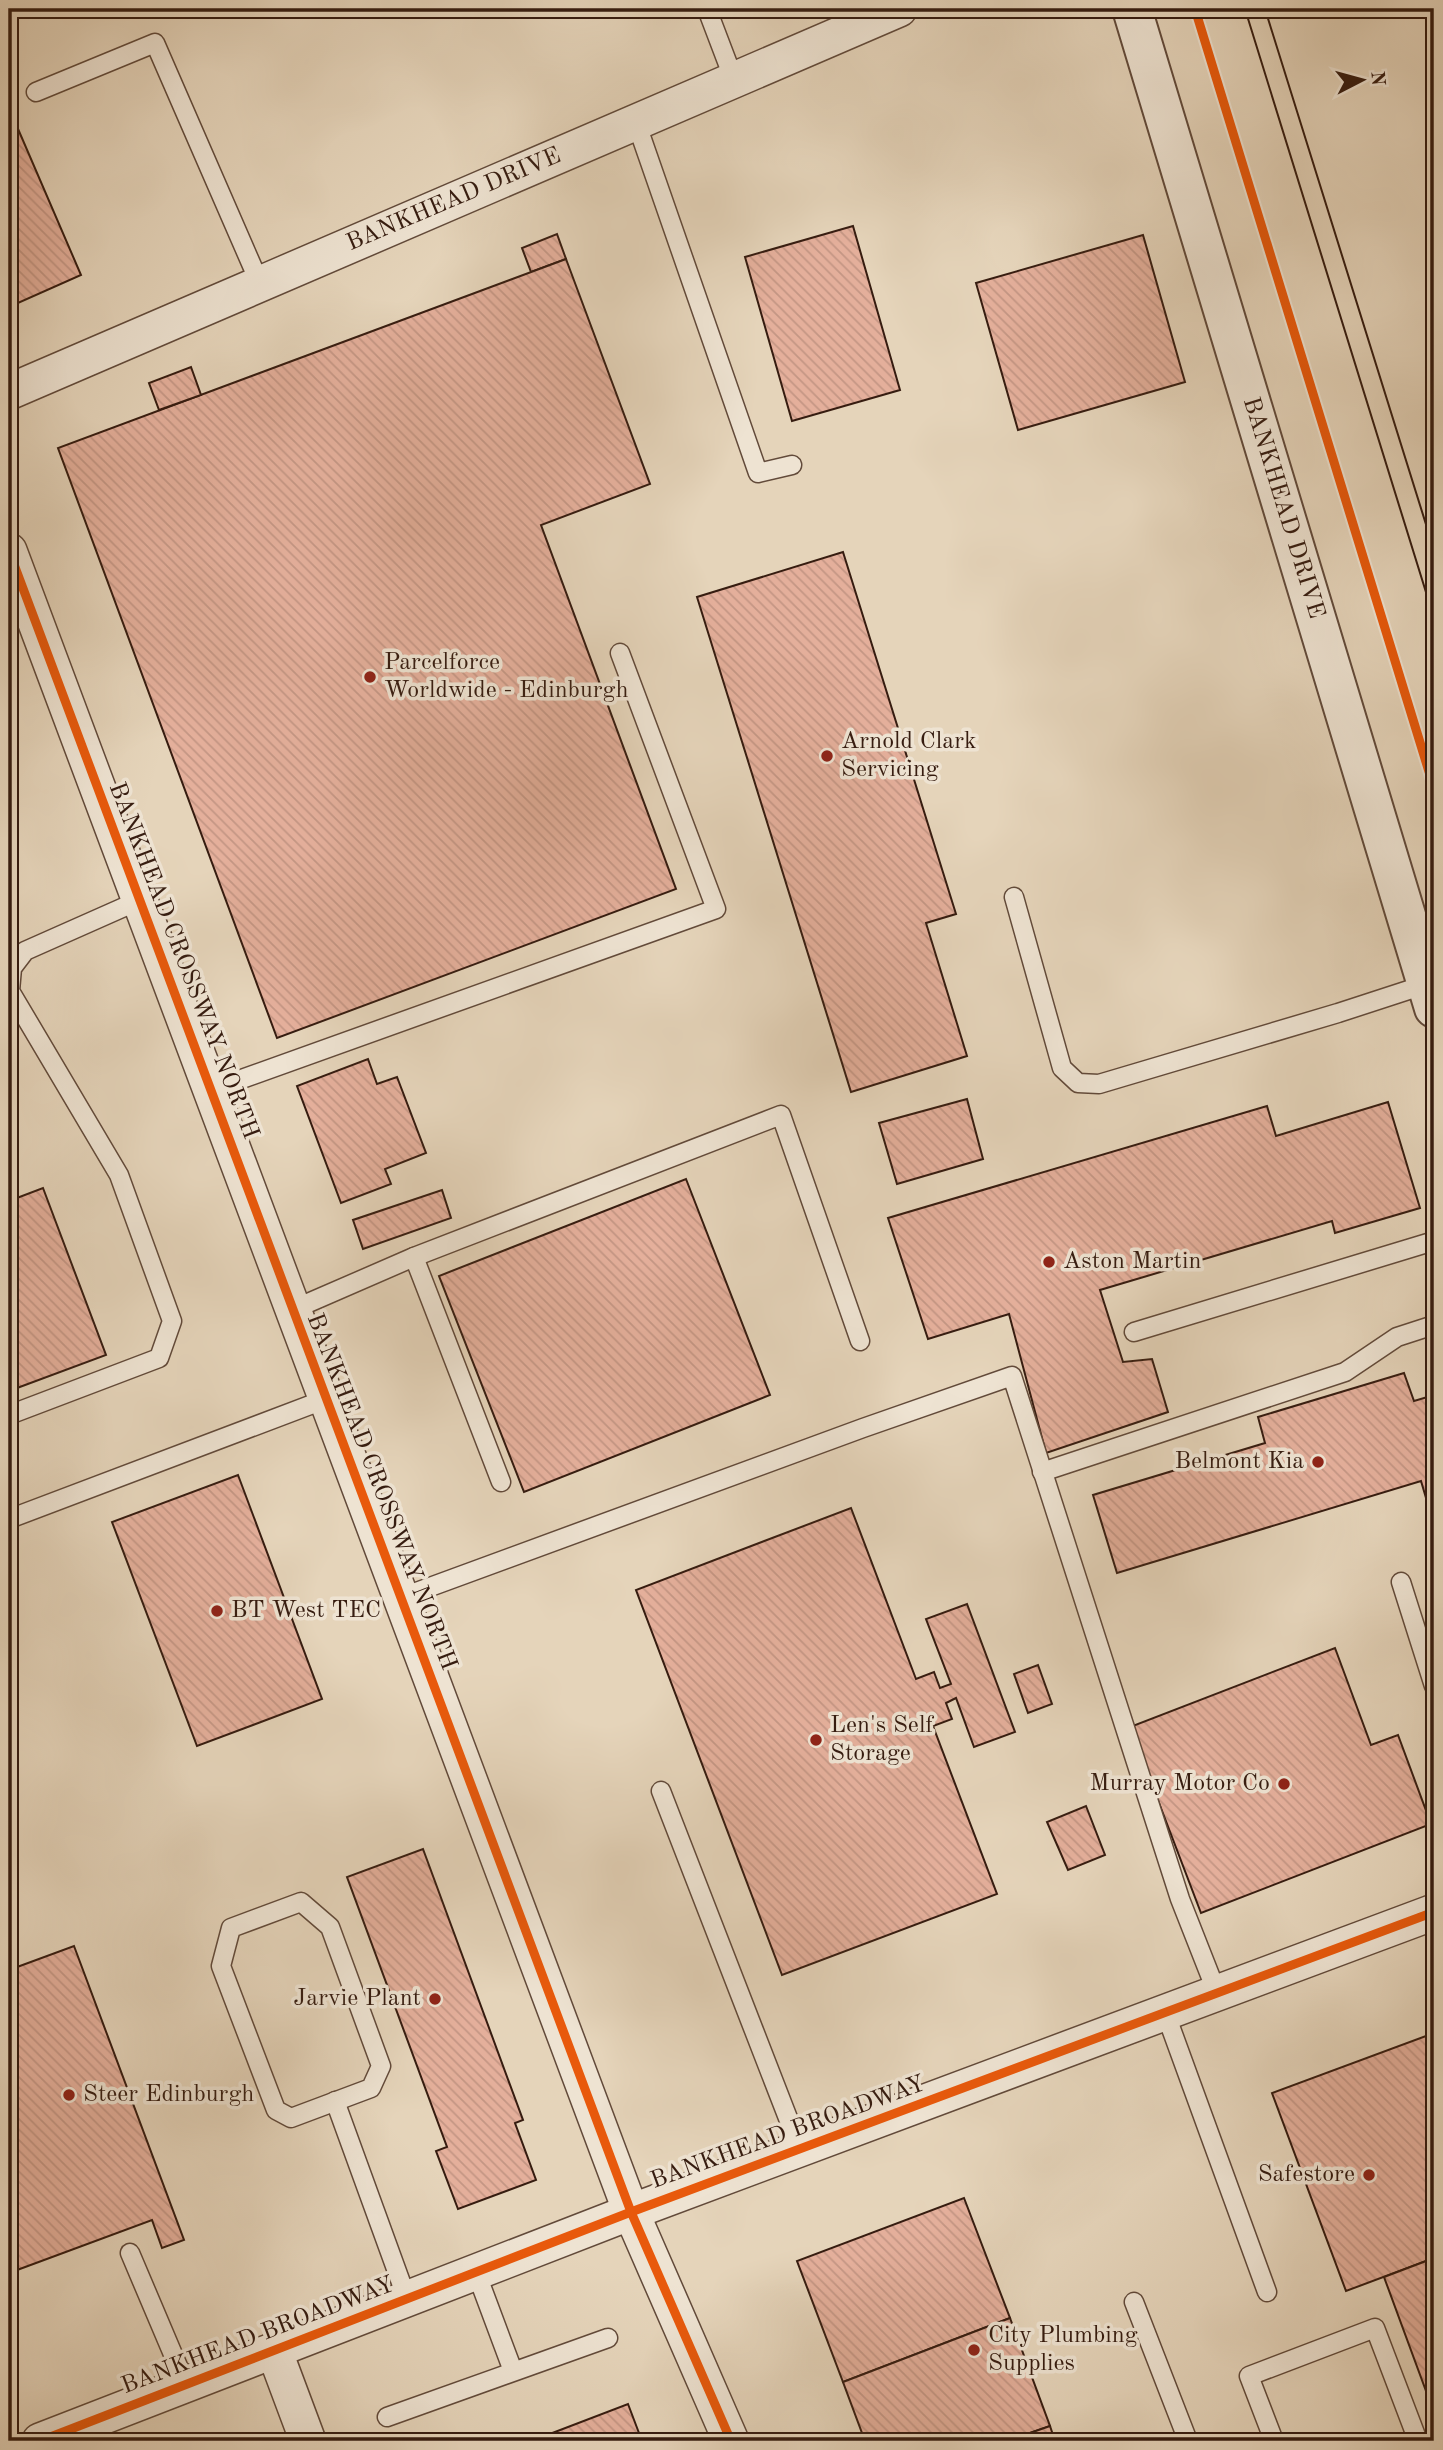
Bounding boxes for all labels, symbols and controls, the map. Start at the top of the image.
north arrow [1328,46,1398,116]
text: N [1366,70,1387,87]
street label: BANKHEAD DRIVE [343,144,565,256]
street label: BANKHEAD DRIVE [1238,394,1328,622]
place label: Parcelforce Worldwide - Edinburgh [384,651,629,703]
marker: Parcelforce Worldwide - Edinburgh [362,669,378,685]
place label: Arnold Clark Servicing [841,730,977,782]
marker: Arnold Clark Servicing [819,748,835,764]
street label: BANKHEAD CROSSWAY NORTH [104,779,262,1143]
place label: Aston Martin [1063,1250,1201,1274]
marker: Aston Martin [1041,1254,1057,1270]
street label: BANKHEAD CROSSWAY NORTH [302,1310,460,1674]
place label: Belmont Kia [1174,1450,1304,1474]
marker: Belmont Kia [1310,1454,1326,1470]
place label: BT West TEC [231,1599,381,1623]
marker: BT West TEC [209,1603,225,1619]
place label: Len's Self Storage [830,1714,934,1766]
marker: Len's Self Storage [808,1732,824,1748]
place label: Murray Motor Co [1090,1772,1270,1796]
marker: Murray Motor Co [1276,1776,1292,1792]
place label: Jarvie Plant [293,1987,421,2011]
marker: Jarvie Plant [427,1991,443,2007]
street label: BANKHEAD BROADWAY [648,2072,928,2194]
place label: Steer Edinburgh [83,2083,254,2107]
marker: Steer Edinburgh [61,2087,77,2103]
place label: Safestore [1258,2163,1355,2187]
marker: Safestore [1361,2167,1377,2183]
street label: BANKHEAD BROADWAY [118,2273,398,2399]
place label: City Plumbing Supplies [988,2324,1138,2376]
marker: City Plumbing Supplies [966,2342,982,2358]

